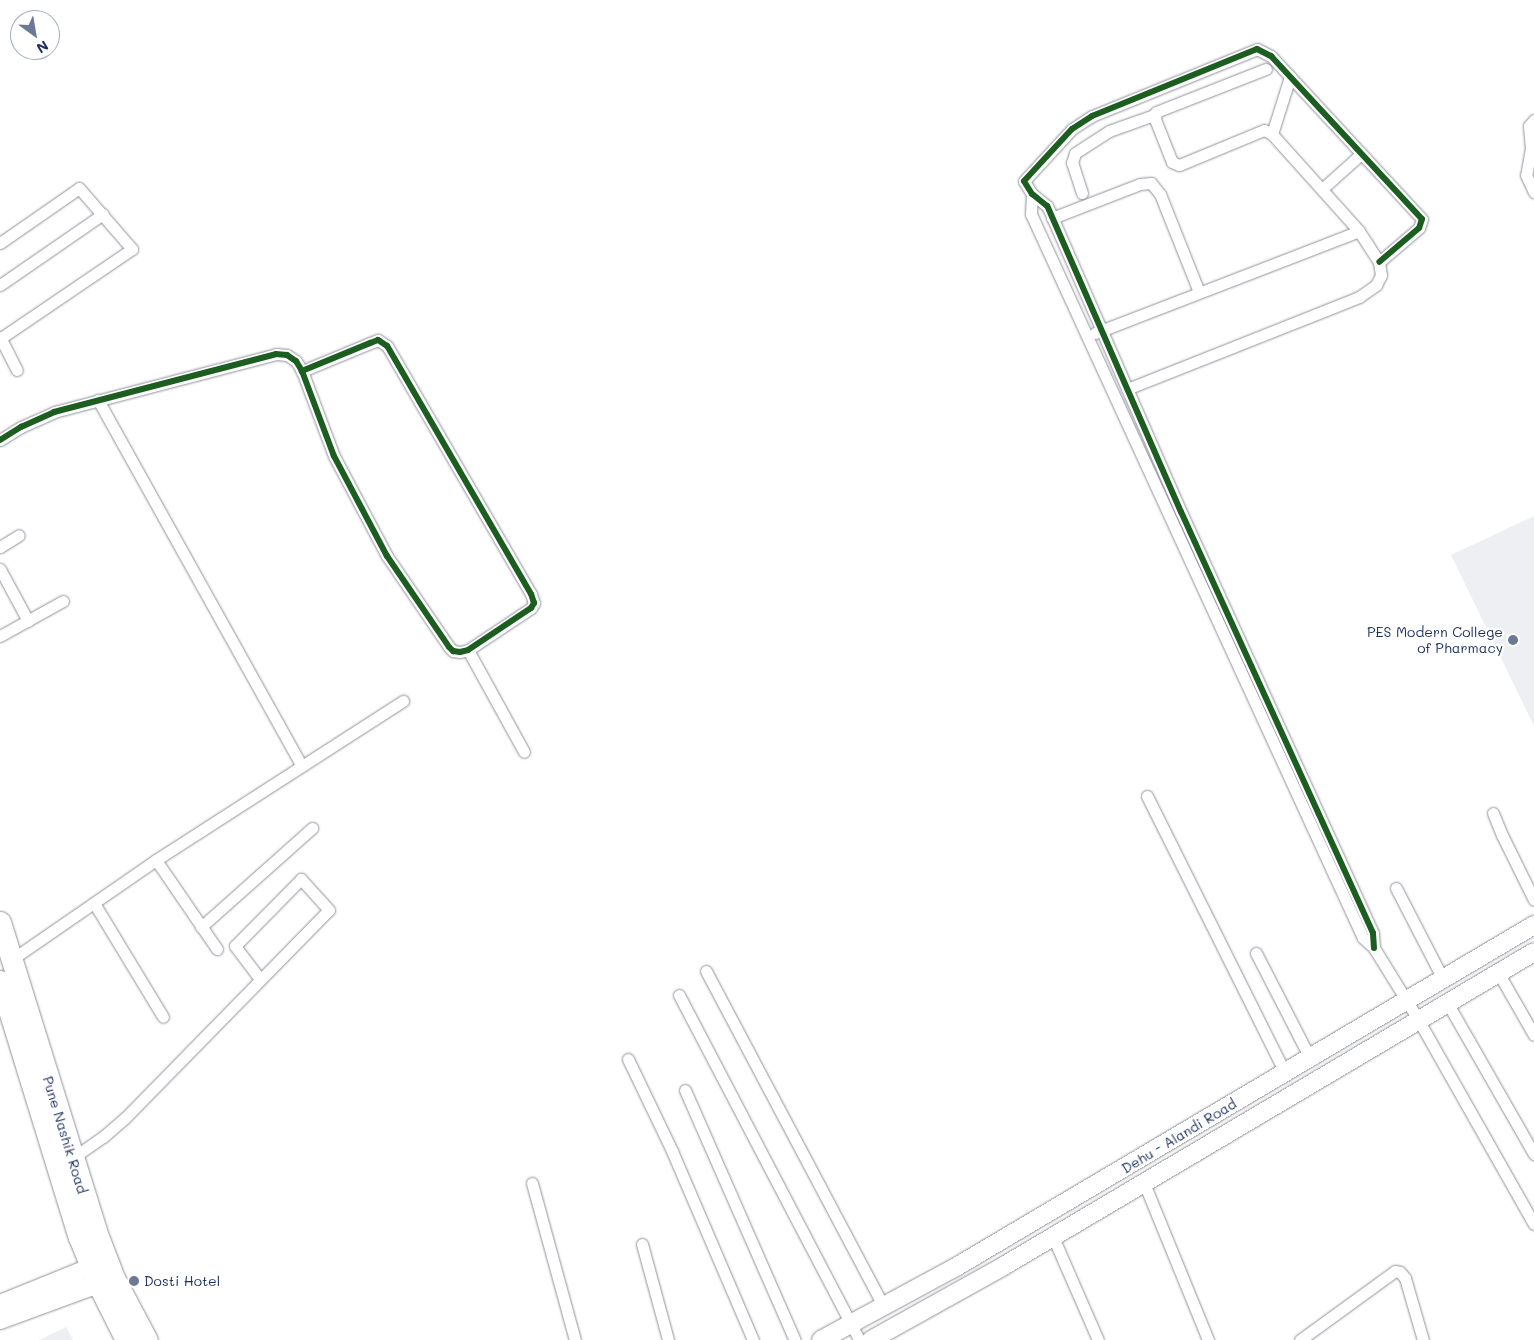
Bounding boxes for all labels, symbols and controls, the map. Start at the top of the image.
north arrow [10,10,60,60]
text: N [33,36,52,58]
place label: PES Modern College of Pharmacy [1367,624,1503,656]
marker: PES Modern College of Pharmacy [1507,634,1519,646]
street label: Pune Nashik Road [39,1074,91,1196]
street label: Dehu - Alandi Road [1119,1095,1239,1177]
place label: Dosti Hotel [144,1273,220,1289]
marker: Dosti Hotel [128,1275,140,1287]

